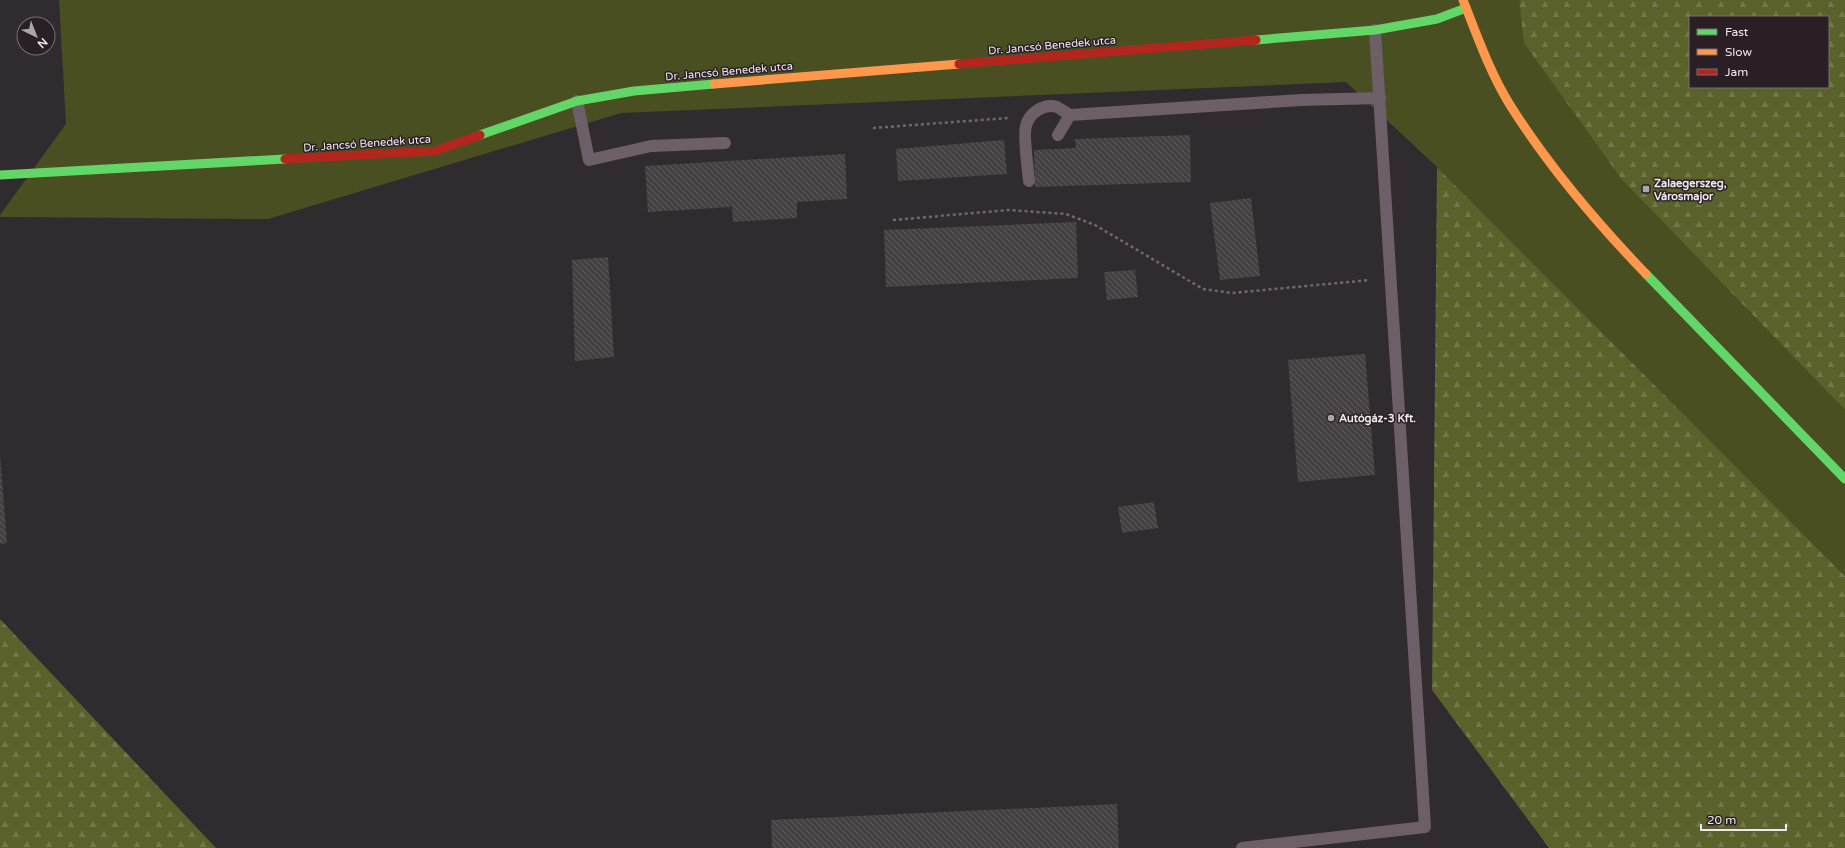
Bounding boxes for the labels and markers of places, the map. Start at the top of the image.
place label: Zalaegerszeg, Városmajor [1654,177,1727,204]
marker: Zalaegerszeg, Városmajor [1641,184,1651,194]
place label: Autógáz-3 Kft. [1339,412,1416,426]
marker: Autógáz-3 Kft. [1326,413,1336,423]

